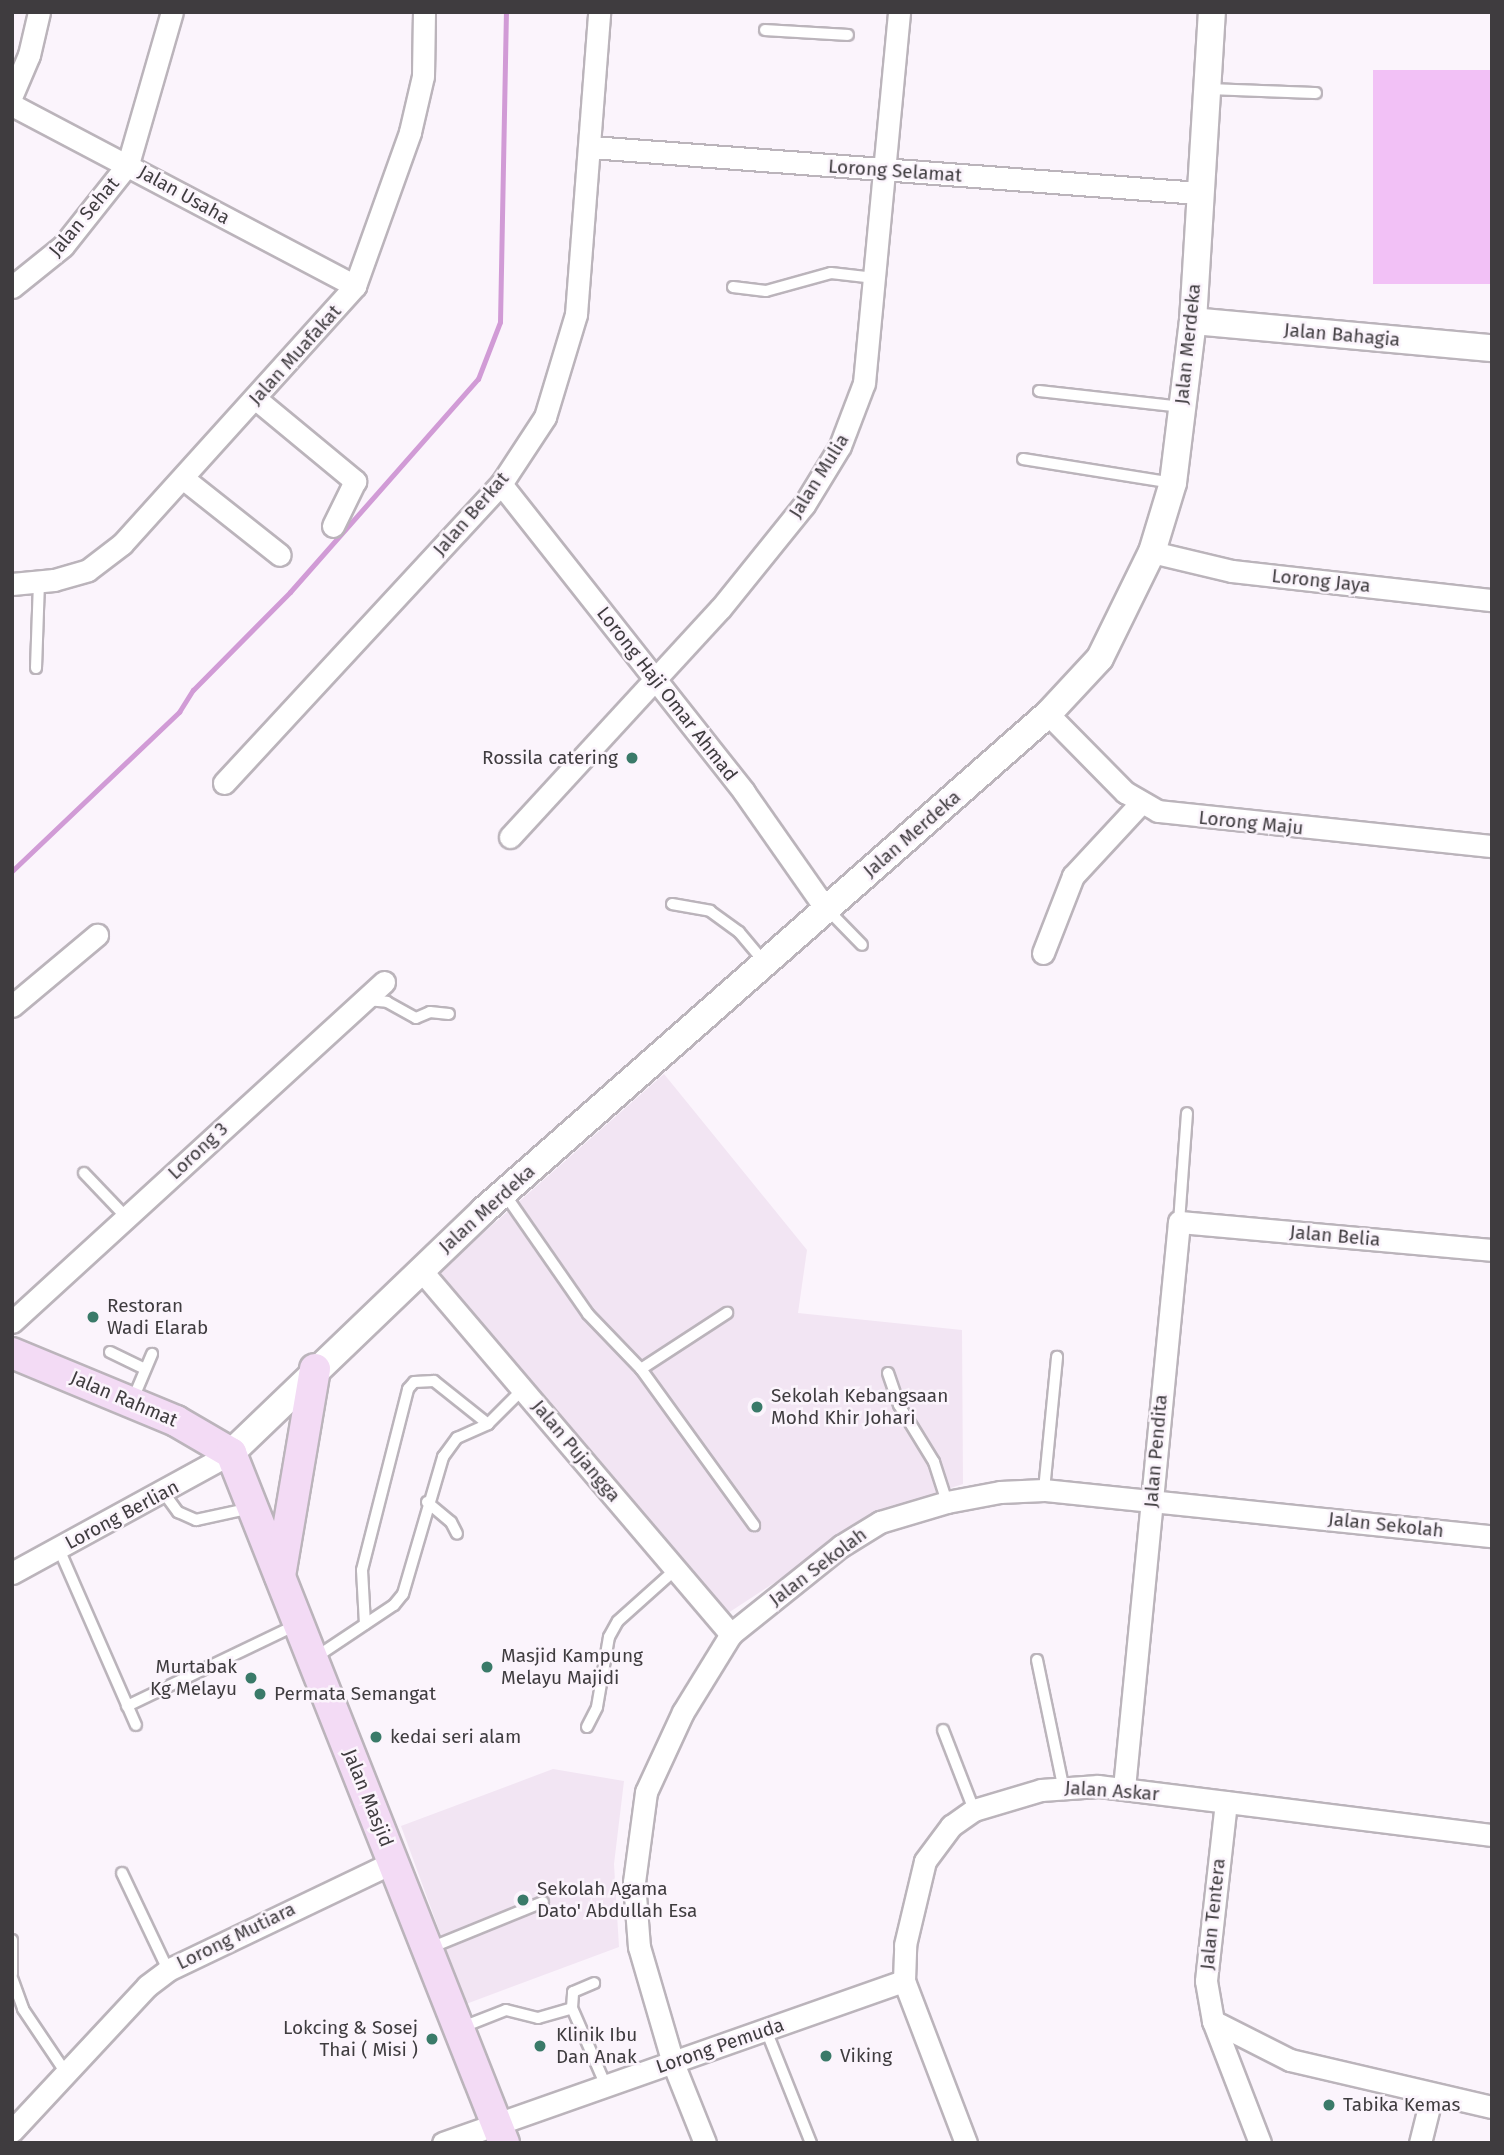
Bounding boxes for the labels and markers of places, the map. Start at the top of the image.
place label: Rossila catering [482,747,618,769]
marker: Rossila catering [624,750,640,766]
place label: Restoran Wadi Elarab [107,1295,208,1339]
marker: Restoran Wadi Elarab [85,1309,101,1325]
place label: Sekolah Kebangsaan Mohd Khir Johari [771,1385,948,1429]
marker: Sekolah Kebangsaan Mohd Khir Johari [749,1399,765,1415]
place label: Masjid Kampung Melayu Majidi [501,1645,643,1689]
place label: Murtabak Kg Melayu [150,1656,237,1700]
marker: Masjid Kampung Melayu Majidi [479,1659,495,1675]
marker: Murtabak Kg Melayu [243,1670,259,1686]
place label: Permata Semangat [274,1683,436,1705]
marker: Permata Semangat [252,1686,268,1702]
place label: kedai seri alam [390,1726,521,1748]
marker: kedai seri alam [368,1729,384,1745]
place label: Sekolah Agama Dato' Abdullah Esa [537,1878,697,1922]
marker: Sekolah Agama Dato' Abdullah Esa [515,1892,531,1908]
place label: Lokcing & Sosej Thai ( Misi ) [283,2017,418,2061]
place label: Klinik Ibu Dan Anak [556,2024,637,2068]
marker: Lokcing & Sosej Thai ( Misi ) [424,2031,440,2047]
marker: Klinik Ibu Dan Anak [530,2036,550,2056]
place label: Viking [840,2045,892,2067]
marker: Viking [818,2048,834,2064]
place label: Tabika Kemas [1343,2094,1460,2116]
marker: Tabika Kemas [1321,2097,1337,2113]

